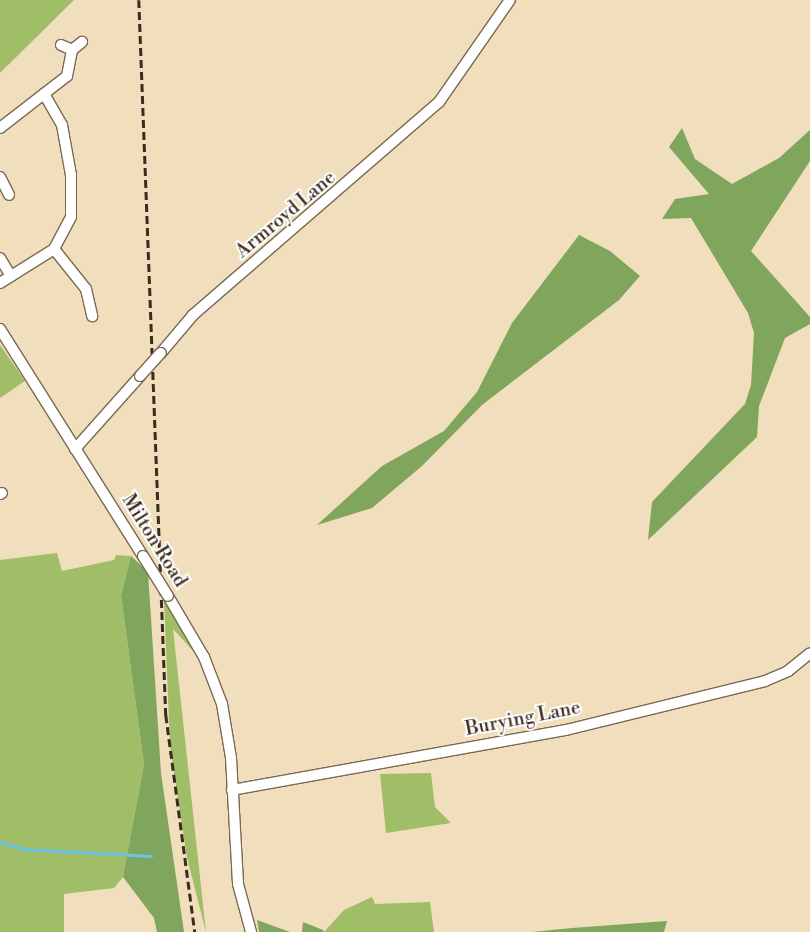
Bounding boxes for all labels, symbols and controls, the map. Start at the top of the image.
street label: Armroyd Lane [231,167,341,263]
street label: Milton Road [116,490,192,592]
street label: Burying Lane [464,697,582,741]

